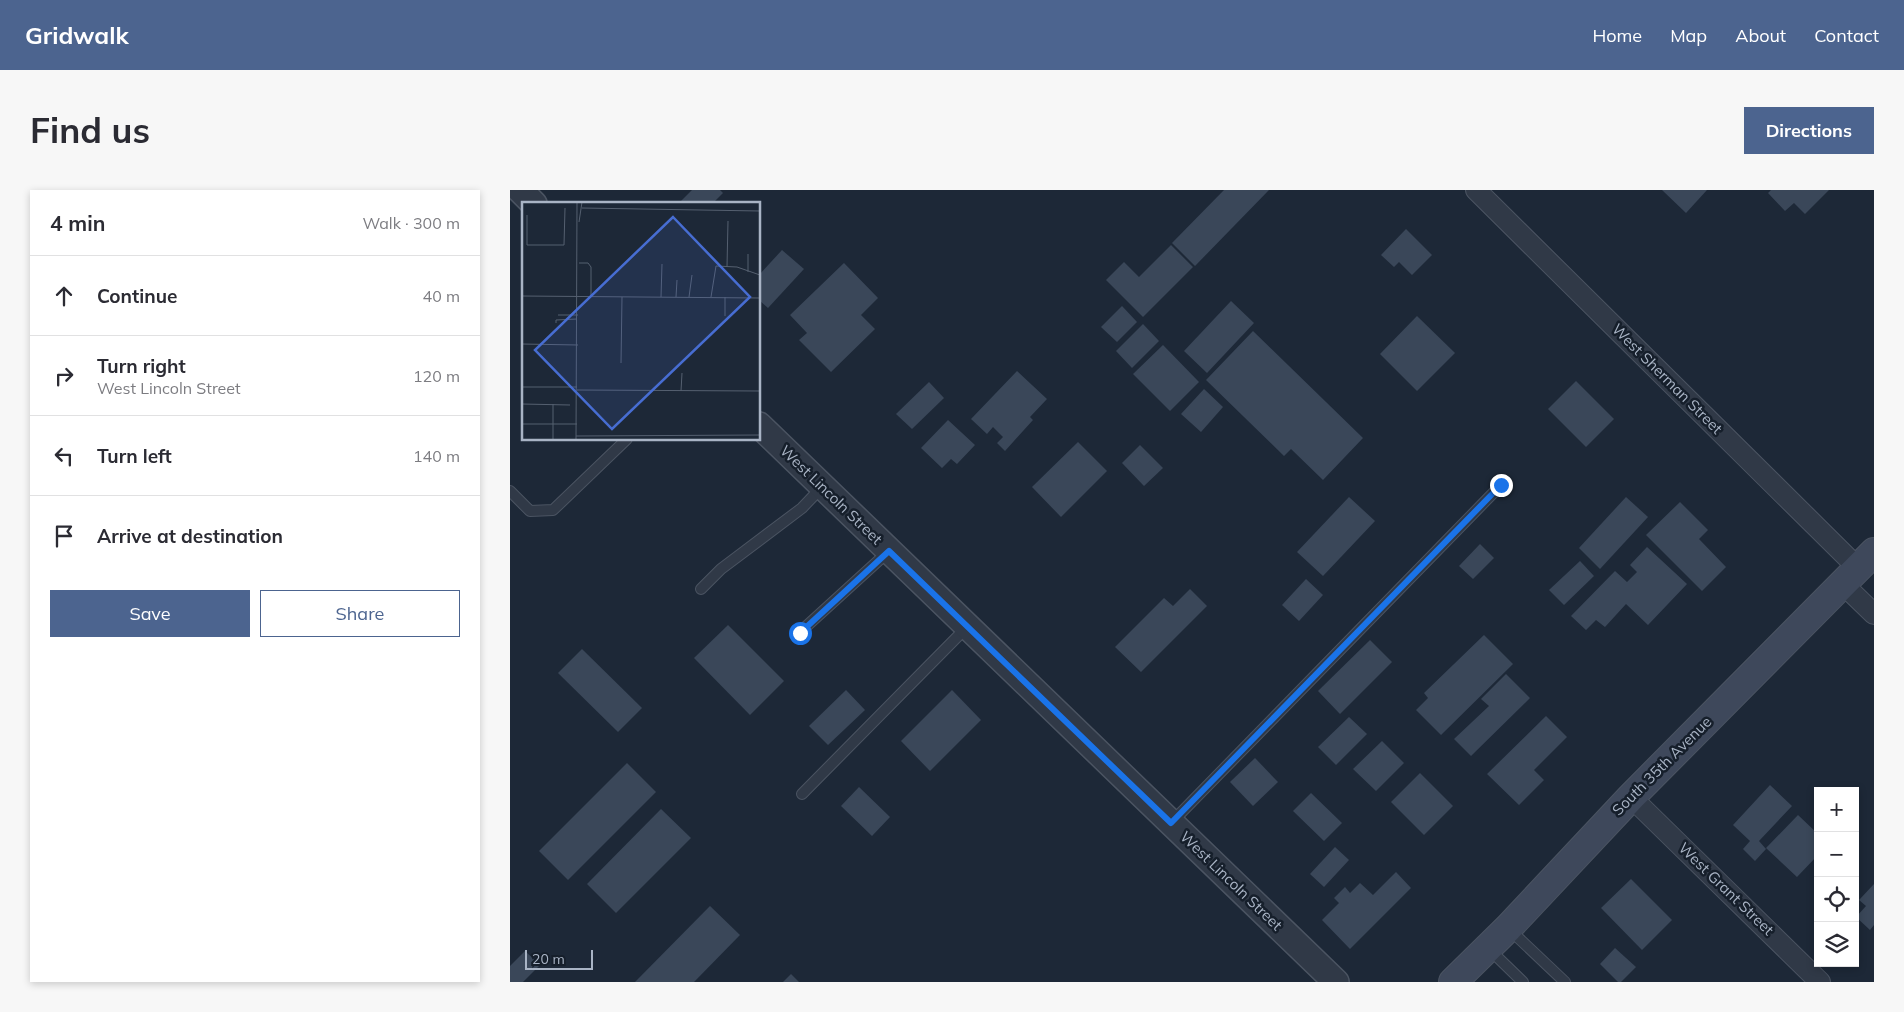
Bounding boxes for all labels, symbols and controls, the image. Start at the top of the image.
text: Gridwalk [25,20,129,50]
text: Home [1592,24,1642,47]
text: Map [1670,24,1707,47]
text: About [1735,24,1786,47]
text: Contact [1814,24,1879,47]
button: Directions [1744,107,1874,154]
text: Find us [30,108,150,152]
inset map [522,202,760,440]
text: 4 min [50,210,105,236]
text: Walk · 300 m [362,213,460,233]
icon: ahead [50,282,78,310]
text: Continue [97,284,177,308]
text: 40 m [423,286,460,306]
street label: West Sherman Street [1608,319,1727,438]
text: Turn right [97,354,186,378]
icon: right [50,362,78,390]
text: 120 m [413,366,460,386]
text: West Lincoln Street [97,378,241,398]
street label: West Lincoln Street [776,441,886,548]
icon: left [50,442,78,470]
text: Turn left [97,444,172,468]
text: 140 m [413,446,460,466]
route end [1490,474,1513,497]
icon: arrive [50,522,78,550]
text: Arrive at destination [97,524,283,548]
button: Save [50,590,250,637]
button: Share [260,590,460,637]
route start [789,622,812,645]
street label: South 35th Avenue [1608,712,1715,819]
map controls [1814,787,1859,967]
button: + [1814,787,1859,832]
street label: West Lincoln Street [1176,827,1286,934]
button: − [1814,832,1859,877]
street label: West Grant Street [1675,838,1778,939]
button: locate [1814,877,1859,922]
button: layers [1814,922,1859,967]
scale bar [525,947,592,970]
text: 20 m [532,950,565,968]

